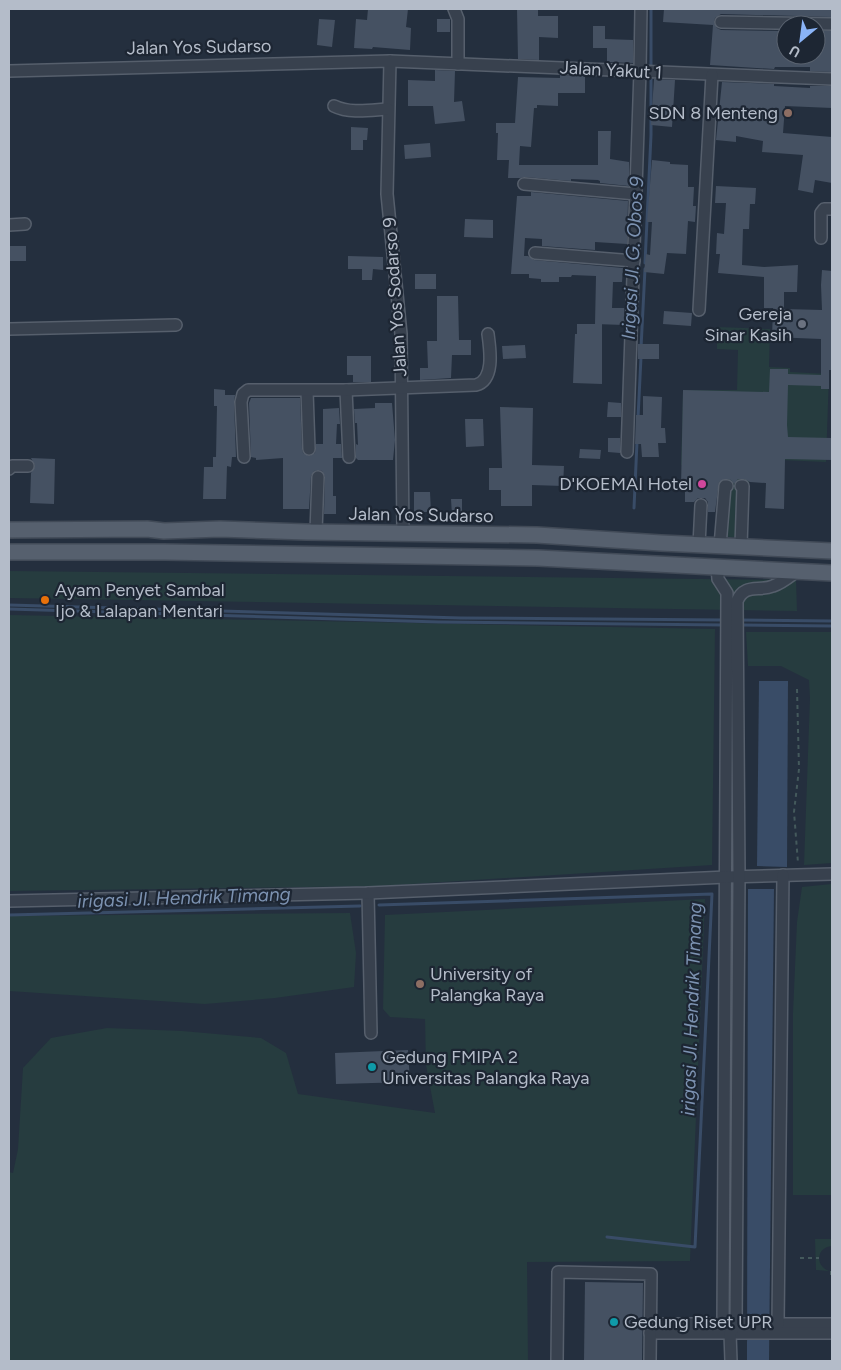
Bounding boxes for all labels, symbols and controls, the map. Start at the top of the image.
north arrow [776,15,826,65]
street label: Jalan Yos Sudarso [126,35,272,59]
text: U [787,41,803,61]
street label: Jalan Yakut 1 [559,56,663,84]
place label: SDN 8 Menteng [648,102,778,124]
marker: SDN 8 Menteng [782,107,794,119]
water label: Irigasi Jl. G. Obos 9 [617,176,648,340]
street label: Jalan Yos Sodarso 9 [378,216,412,378]
place label: Gereja Sinar Kasih [704,303,792,346]
marker: Gereja Sinar Kasih [796,318,808,330]
place label: D'KOEMAI Hotel [559,473,692,495]
marker: D'KOEMAI Hotel [696,478,708,490]
street label: Jalan Yos Sudarso [348,503,494,527]
place label: Ayam Penyet Sambal Ijo & Lalapan Mentari [55,579,225,622]
marker: Ayam Penyet Sambal Ijo & Lalapan Mentari [39,594,51,606]
water label: irigasi Jl. Hendrik Timang [77,882,291,913]
water label: irigasi Jl. Hendrik Timang [676,902,707,1116]
place label: University of Palangka Raya [430,963,544,1006]
marker: University of Palangka Raya [414,978,426,990]
place label: Gedung FMIPA 2 Universitas Palangka Raya [382,1046,589,1089]
marker: Gedung FMIPA 2 Universitas Palangka Raya [366,1061,378,1073]
place label: Gedung Riset UPR [624,1311,772,1333]
marker: Gedung Riset UPR [608,1316,620,1328]

